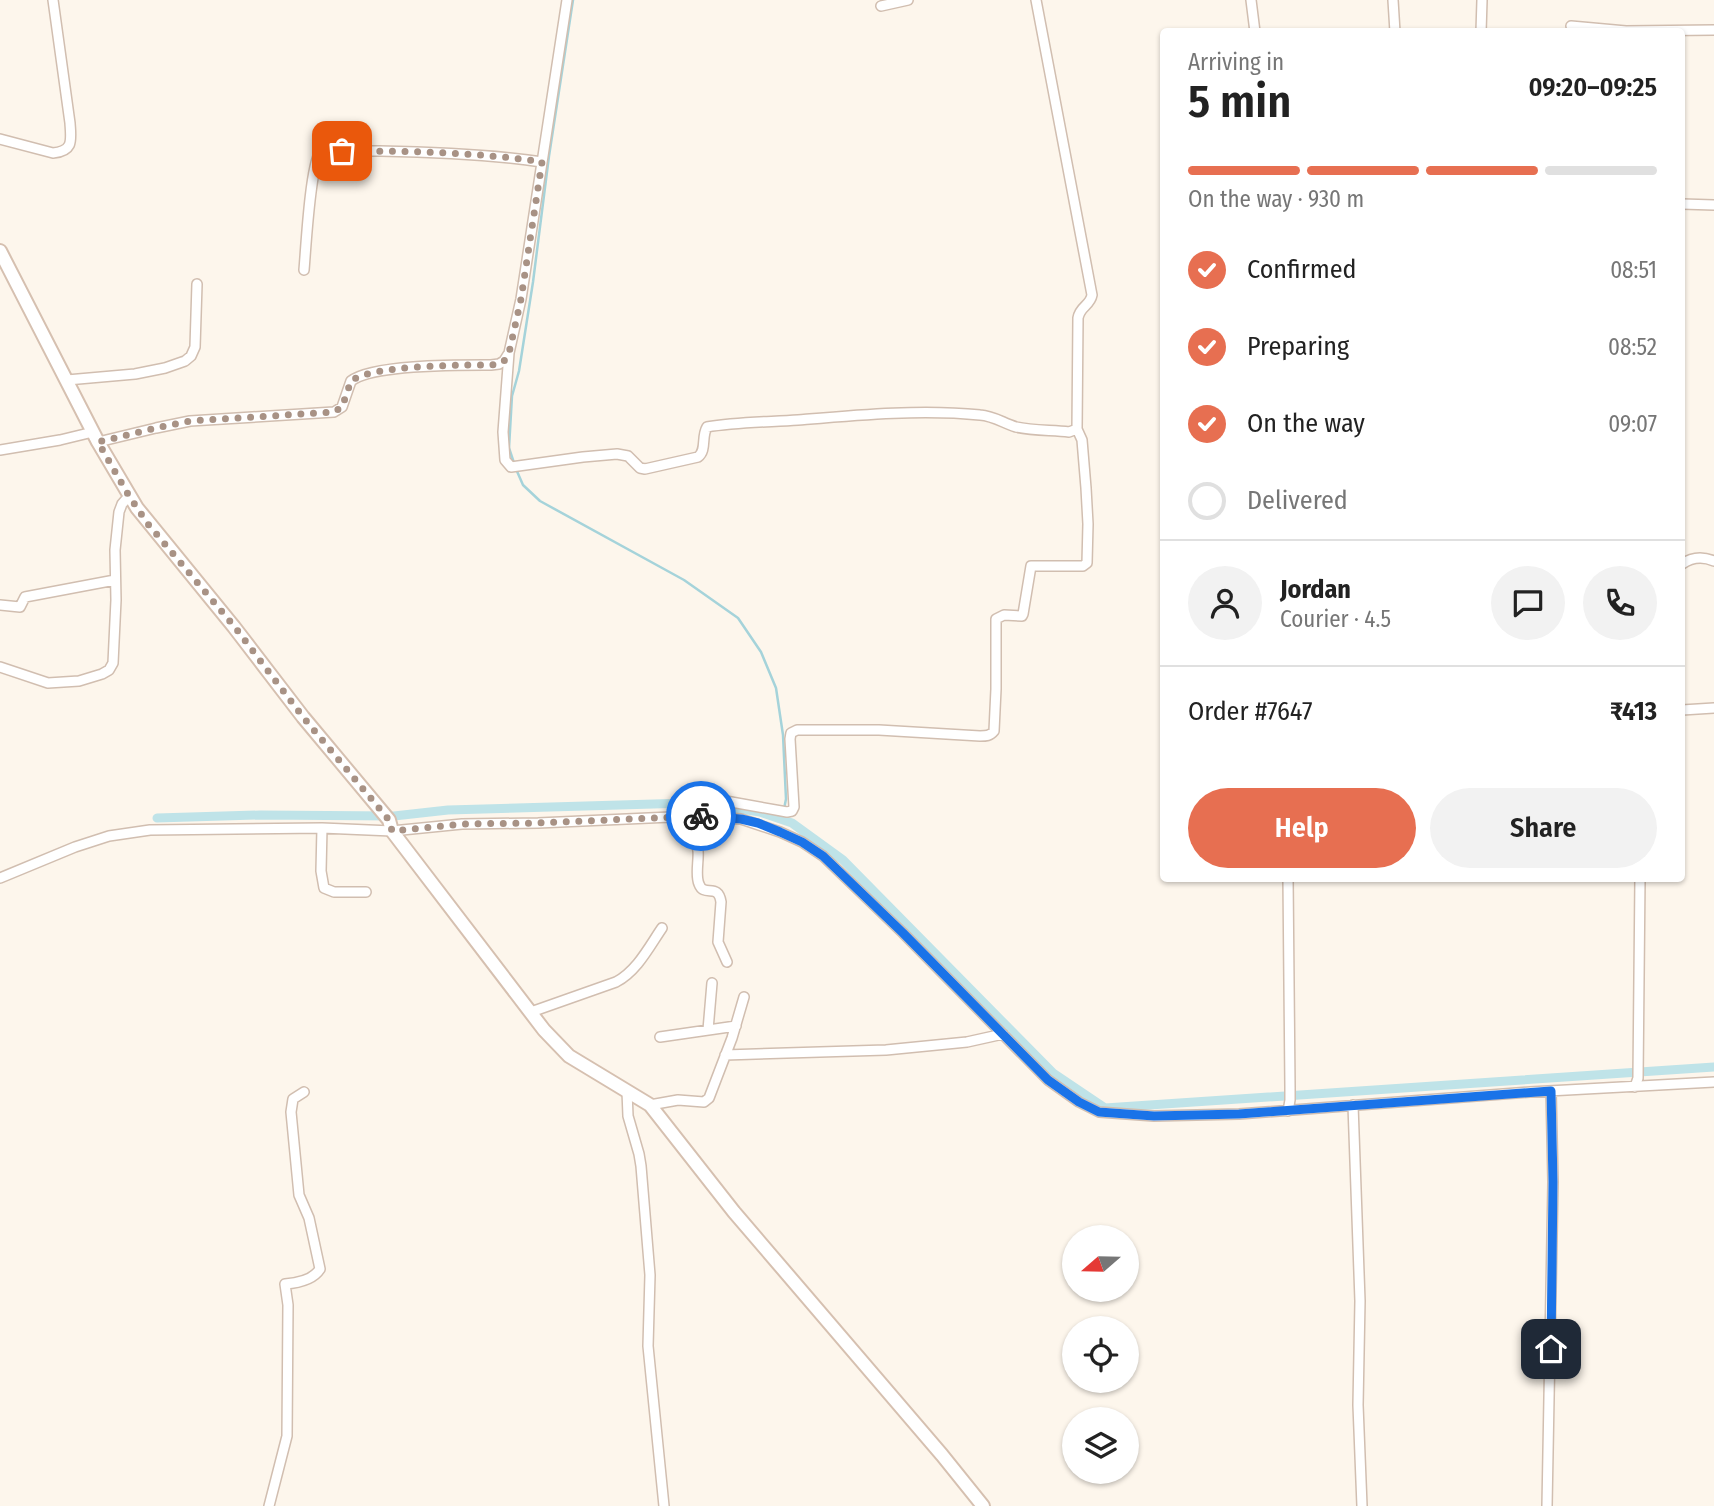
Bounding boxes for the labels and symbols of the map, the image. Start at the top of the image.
pin [312,121,372,181]
courier [666,781,736,851]
north arrow [1062,1225,1139,1302]
pin [1521,1319,1581,1379]

